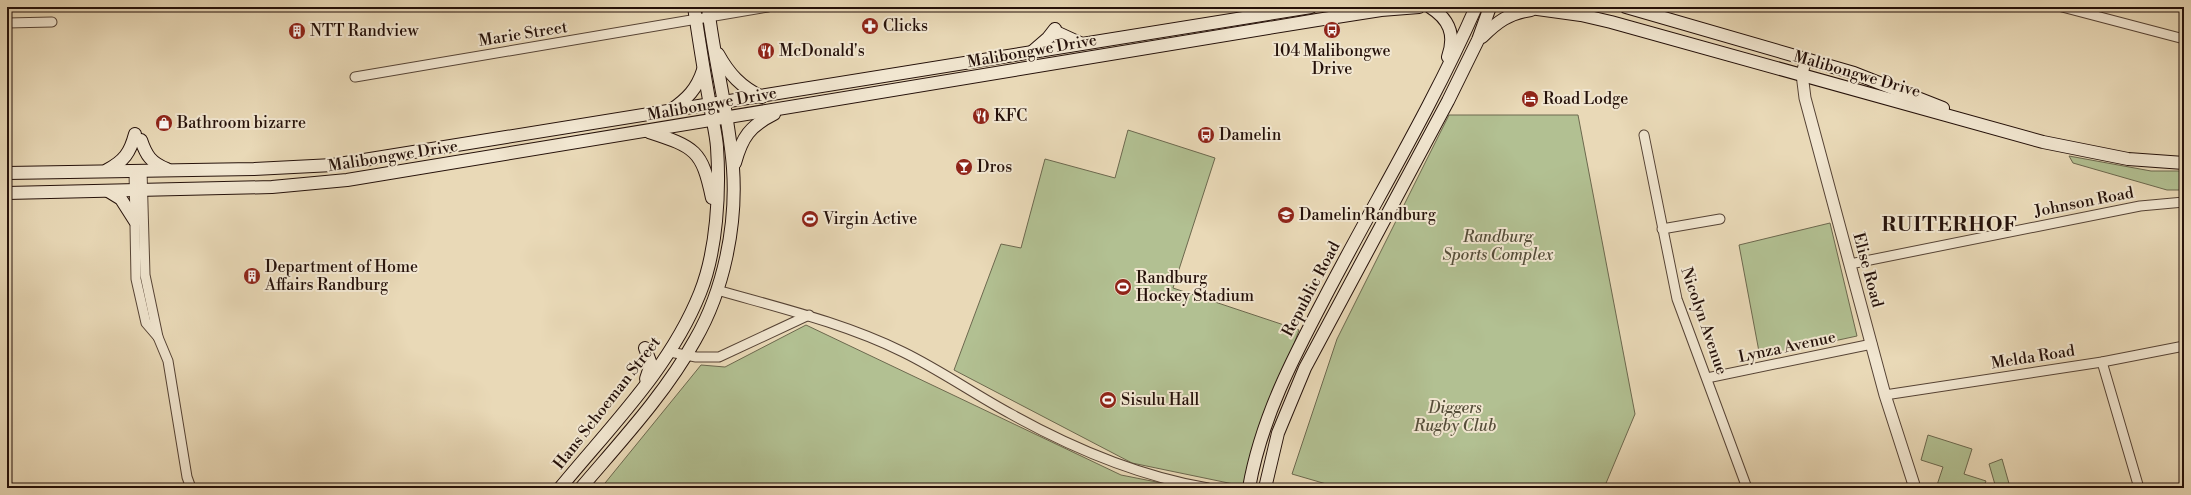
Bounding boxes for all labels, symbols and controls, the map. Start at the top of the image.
pharmacy icon: Clicks [860,16,880,36]
place label: Clicks [883,16,928,36]
street label: Marie Street [477,17,569,51]
bus stop icon: 104 Malibongwe Drive [1322,20,1342,40]
building icon: NTT Randview [287,21,307,41]
place label: NTT Randview [310,21,419,41]
street label: Malibongwe Drive [966,30,1098,72]
restaurant icon: McDonald's [756,41,776,61]
place label: McDonald's [779,41,865,61]
place label: 104 Malibongwe Drive [1274,41,1391,79]
street label: Malibongwe Drive [1791,46,1923,102]
street label: Malibongwe Drive [646,83,778,125]
hotel icon: Road Lodge [1520,89,1540,109]
place label: Road Lodge [1543,89,1628,109]
restaurant icon: KFC [971,106,991,126]
place label: KFC [994,106,1027,126]
shop icon: Bathroom bizarre [154,113,174,133]
place label: Bathroom bizarre [176,113,306,133]
bus stop icon: Damelin [1196,125,1216,145]
place label: Damelin [1219,125,1282,145]
street label: Malibongwe Drive [327,136,459,176]
bar icon: Dros [954,157,974,177]
place label: Dros [977,157,1012,177]
street label: Johnson Road [2032,183,2135,222]
school or university icon: Damelin Randburg [1276,205,1296,225]
place label: Damelin Randburg [1299,205,1437,225]
sports icon: Virgin Active [800,209,820,229]
place label: Virgin Active [822,209,917,229]
district label: RUITERHOF [1882,213,2018,238]
park label: Randburg Sports Complex [1442,227,1554,265]
street label: Elise Road [1848,230,1888,310]
street label: Republic Road [1278,238,1344,340]
place label: Department of Home Affairs Randburg [264,257,418,295]
street label: Nicolyn Avenue [1676,265,1732,377]
building icon: Department of Home Affairs Randburg [242,266,262,286]
place label: Randburg Hockey Stadium [1136,268,1254,306]
sports icon: Randburg Hockey Stadium [1113,277,1133,297]
street label: Lynza Avenue [1736,327,1838,367]
street label: Hans Schoeman Street [549,332,665,473]
street label: Melda Road [1990,341,2076,373]
sports icon: Sisulu Hall [1098,390,1118,410]
place label: Sisulu Hall [1121,390,1199,410]
park label: Diggers Rugby Club [1413,398,1496,436]

